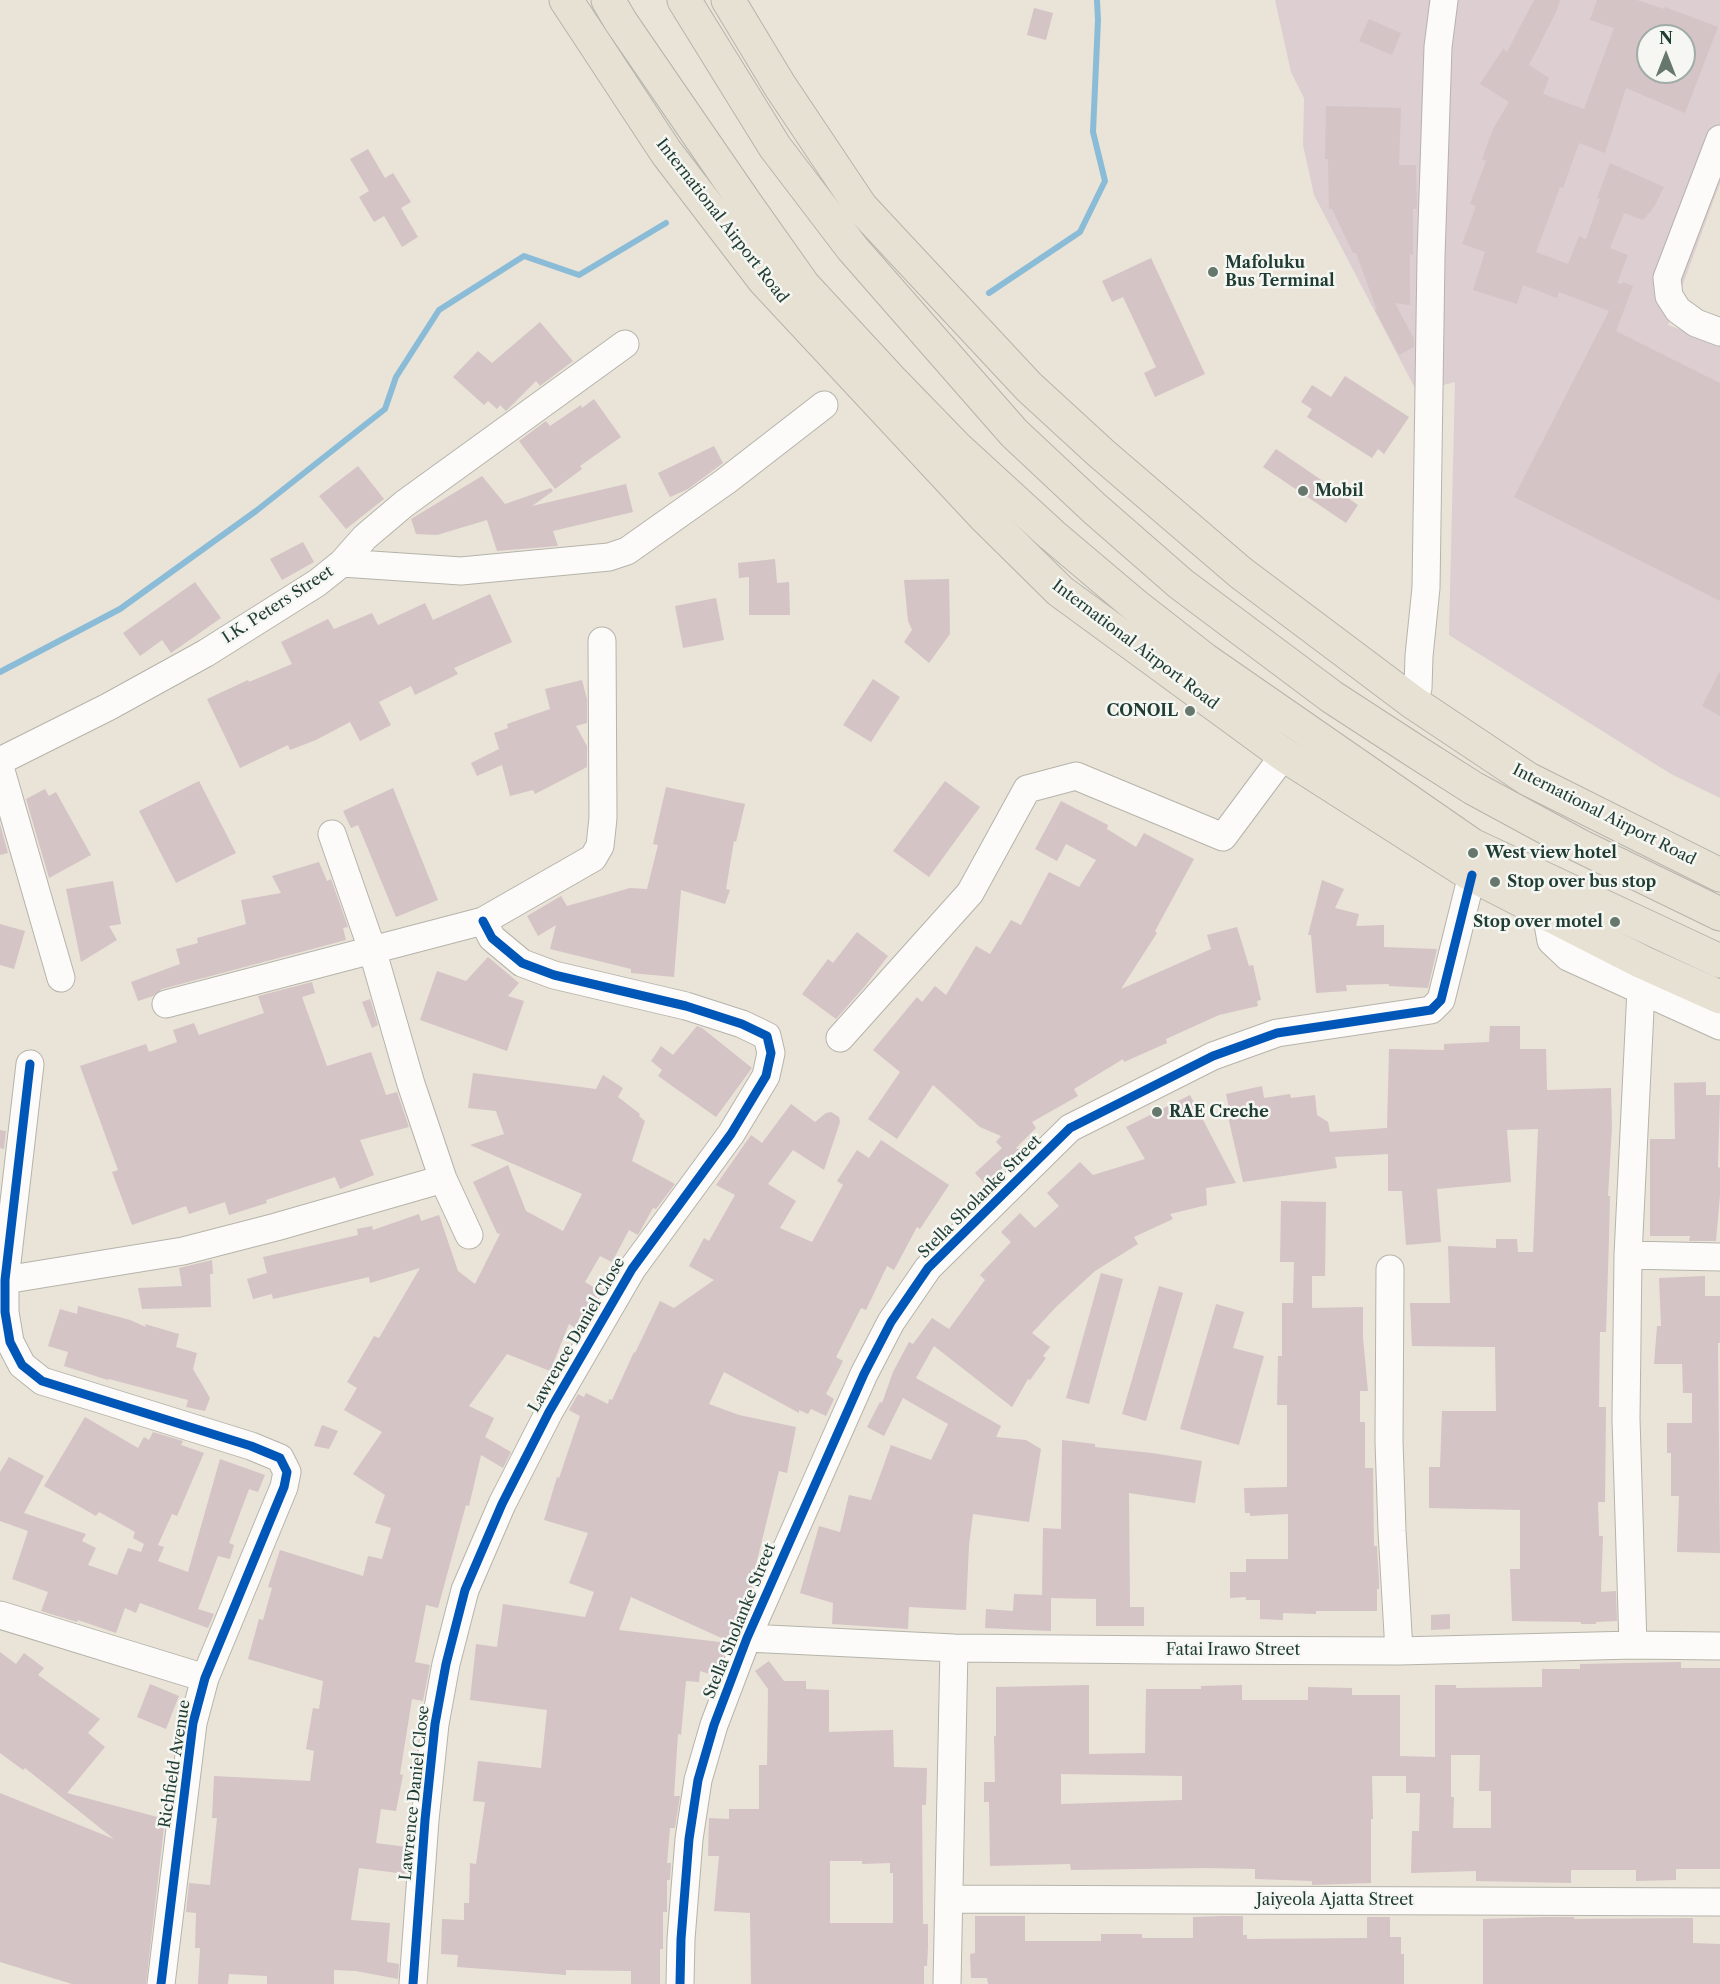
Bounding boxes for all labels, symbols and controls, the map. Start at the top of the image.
north arrow [1636,24,1696,84]
text: N [1659,28,1673,48]
street label: International Airport Road [652,135,792,307]
place label: Mafoluku Bus Terminal [1225,253,1335,291]
marker: Mafoluku Bus Terminal [1206,265,1220,279]
place label: Mobil [1315,481,1364,501]
marker: Mobil [1296,484,1310,498]
street label: I.K. Peters Street [219,562,337,648]
street label: International Airport Road [1048,576,1222,714]
place label: CONOIL [1106,701,1178,721]
marker: CONOIL [1183,704,1197,718]
street label: International Airport Road [1509,760,1699,870]
place label: West view hotel [1485,843,1617,863]
marker: West view hotel [1466,846,1480,860]
place label: Stop over bus stop [1507,872,1656,892]
marker: Stop over bus stop [1488,875,1502,889]
place label: Stop over motel [1473,912,1603,932]
marker: Stop over motel [1608,915,1622,929]
place label: RAE Creche [1169,1102,1269,1122]
marker: RAE Creche [1150,1105,1164,1119]
street label: Stella Sholanke Street [914,1131,1046,1263]
street label: Lawrence Daniel Close [525,1254,629,1416]
street label: Stella Sholanke Street [700,1540,780,1702]
street label: Fatai Irawo Street [1166,1640,1300,1660]
street label: Richfield Avenue [155,1698,195,1830]
street label: Lawrence Daniel Close [396,1705,434,1881]
street label: Jaiyeola Ajatta Street [1256,1890,1414,1910]

